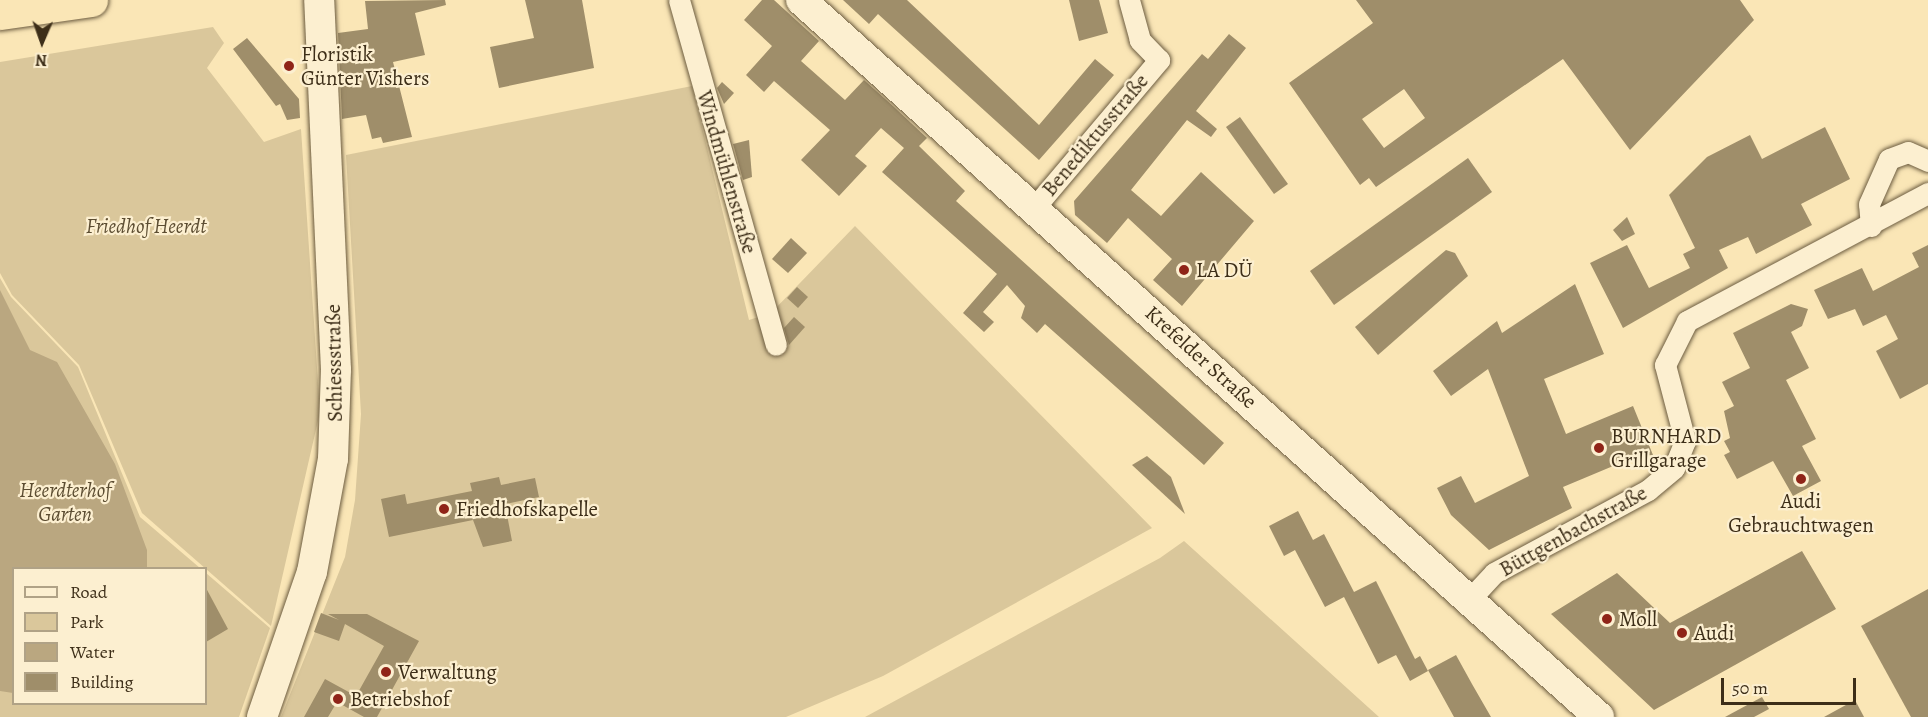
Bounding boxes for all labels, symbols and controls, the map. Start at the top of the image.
north arrow [12,12,72,72]
place label: Floristik Günter Vishers [301,41,429,91]
text: N [35,49,48,71]
marker: Floristik Günter Vishers [282,59,296,73]
street label: Benediktusstraße [1037,69,1153,201]
street label: Windmühlenstraße [692,88,762,256]
park label: Friedhof Heerdt [86,213,206,239]
place label: LA DÜ [1196,257,1253,283]
marker: LA DÜ [1177,263,1191,277]
street label: Krefelder Straße [1140,300,1262,414]
street label: Schiessstraße [320,304,348,422]
place label: BURNHARD Grillgarage [1611,423,1721,473]
marker: BURNHARD Grillgarage [1592,441,1606,455]
marker: Audi Gebrauchtwagen [1794,472,1808,486]
park label: Heerdterhof Garten [19,477,111,527]
street label: Büttgenbachstraße [1495,480,1651,582]
place label: Audi Gebrauchtwagen [1728,488,1874,538]
place label: Friedhofskapelle [456,496,598,522]
marker: Friedhofskapelle [437,502,451,516]
legend [12,567,207,705]
text: Road [70,580,107,604]
place label: Moll [1619,606,1657,632]
text: Park [70,610,104,634]
marker: Moll [1600,612,1614,626]
place label: Audi [1694,620,1734,646]
marker: Audi [1675,626,1689,640]
text: Water [70,640,115,664]
place label: Verwaltung [398,659,497,685]
marker: Verwaltung [379,665,393,679]
scale bar [1724,666,1859,704]
text: Building [70,670,134,694]
text: 50 m [1732,676,1768,700]
place label: Betriebshof [350,686,450,712]
marker: Betriebshof [331,692,345,706]

